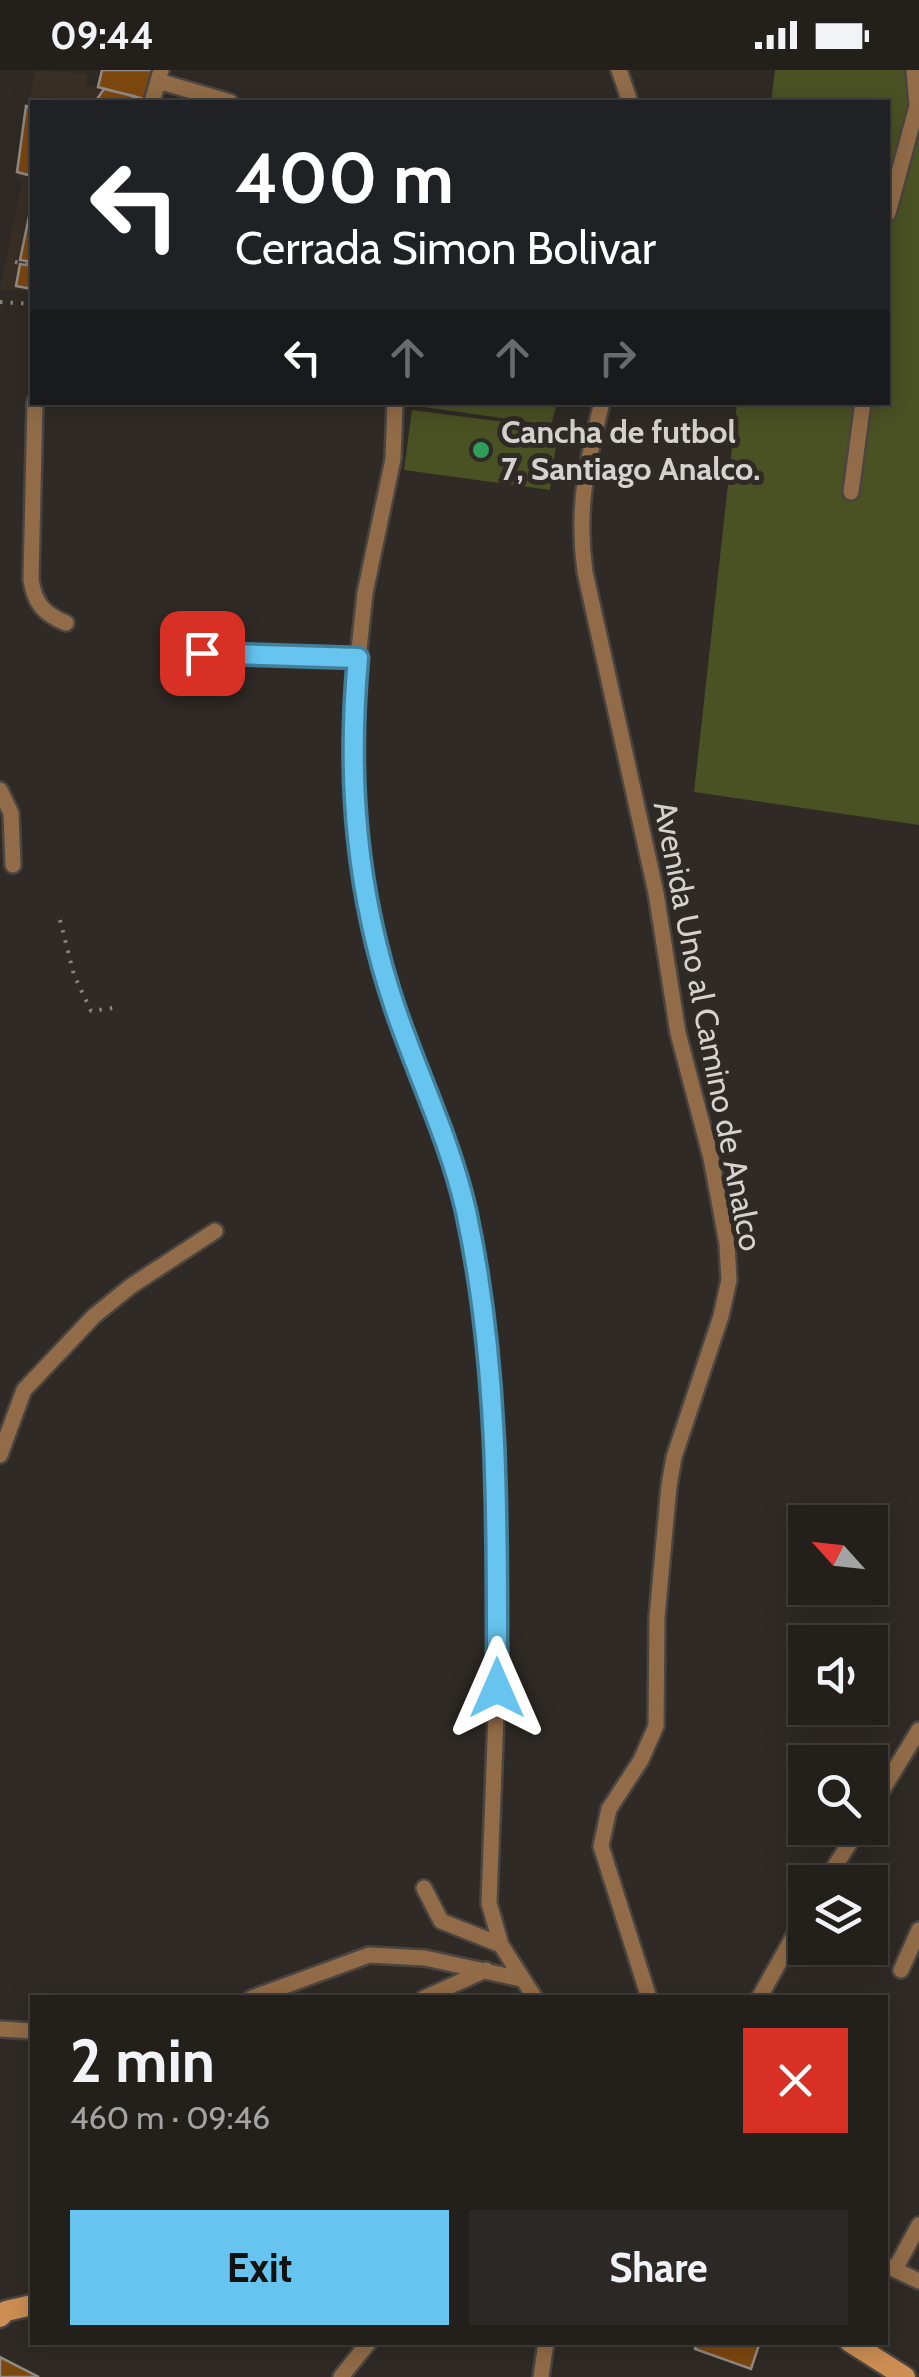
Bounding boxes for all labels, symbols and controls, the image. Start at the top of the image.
text: 09:44 [50,12,154,59]
text: 400 m [235,135,454,221]
icon: left [70,140,200,270]
text: Cerrada Simon Bolivar [235,221,656,275]
icon: left [275,330,330,385]
icon: ahead [380,330,435,385]
icon: ahead [485,330,540,385]
icon: right [590,330,645,385]
place label: Cancha de futbol 7, Santiago Analco. [501,412,760,488]
marker: Cancha de futbol 7, Santiago Analco. [470,439,492,461]
pin [160,611,245,696]
icon: arrive [175,626,230,681]
street label: Avenida Uno al Camino de Analco [646,798,771,1254]
north arrow [788,1505,888,1605]
map controls [788,1505,888,1965]
button: sound [788,1625,888,1725]
position arrow [445,1636,549,1740]
button: search [788,1745,888,1845]
button: layers [788,1865,888,1965]
text: 2 min [70,2024,215,2097]
button: close [743,2028,848,2133]
text: 460 m · 09:46 [70,2098,270,2137]
button: Exit [70,2210,449,2325]
button: Share [469,2210,848,2325]

